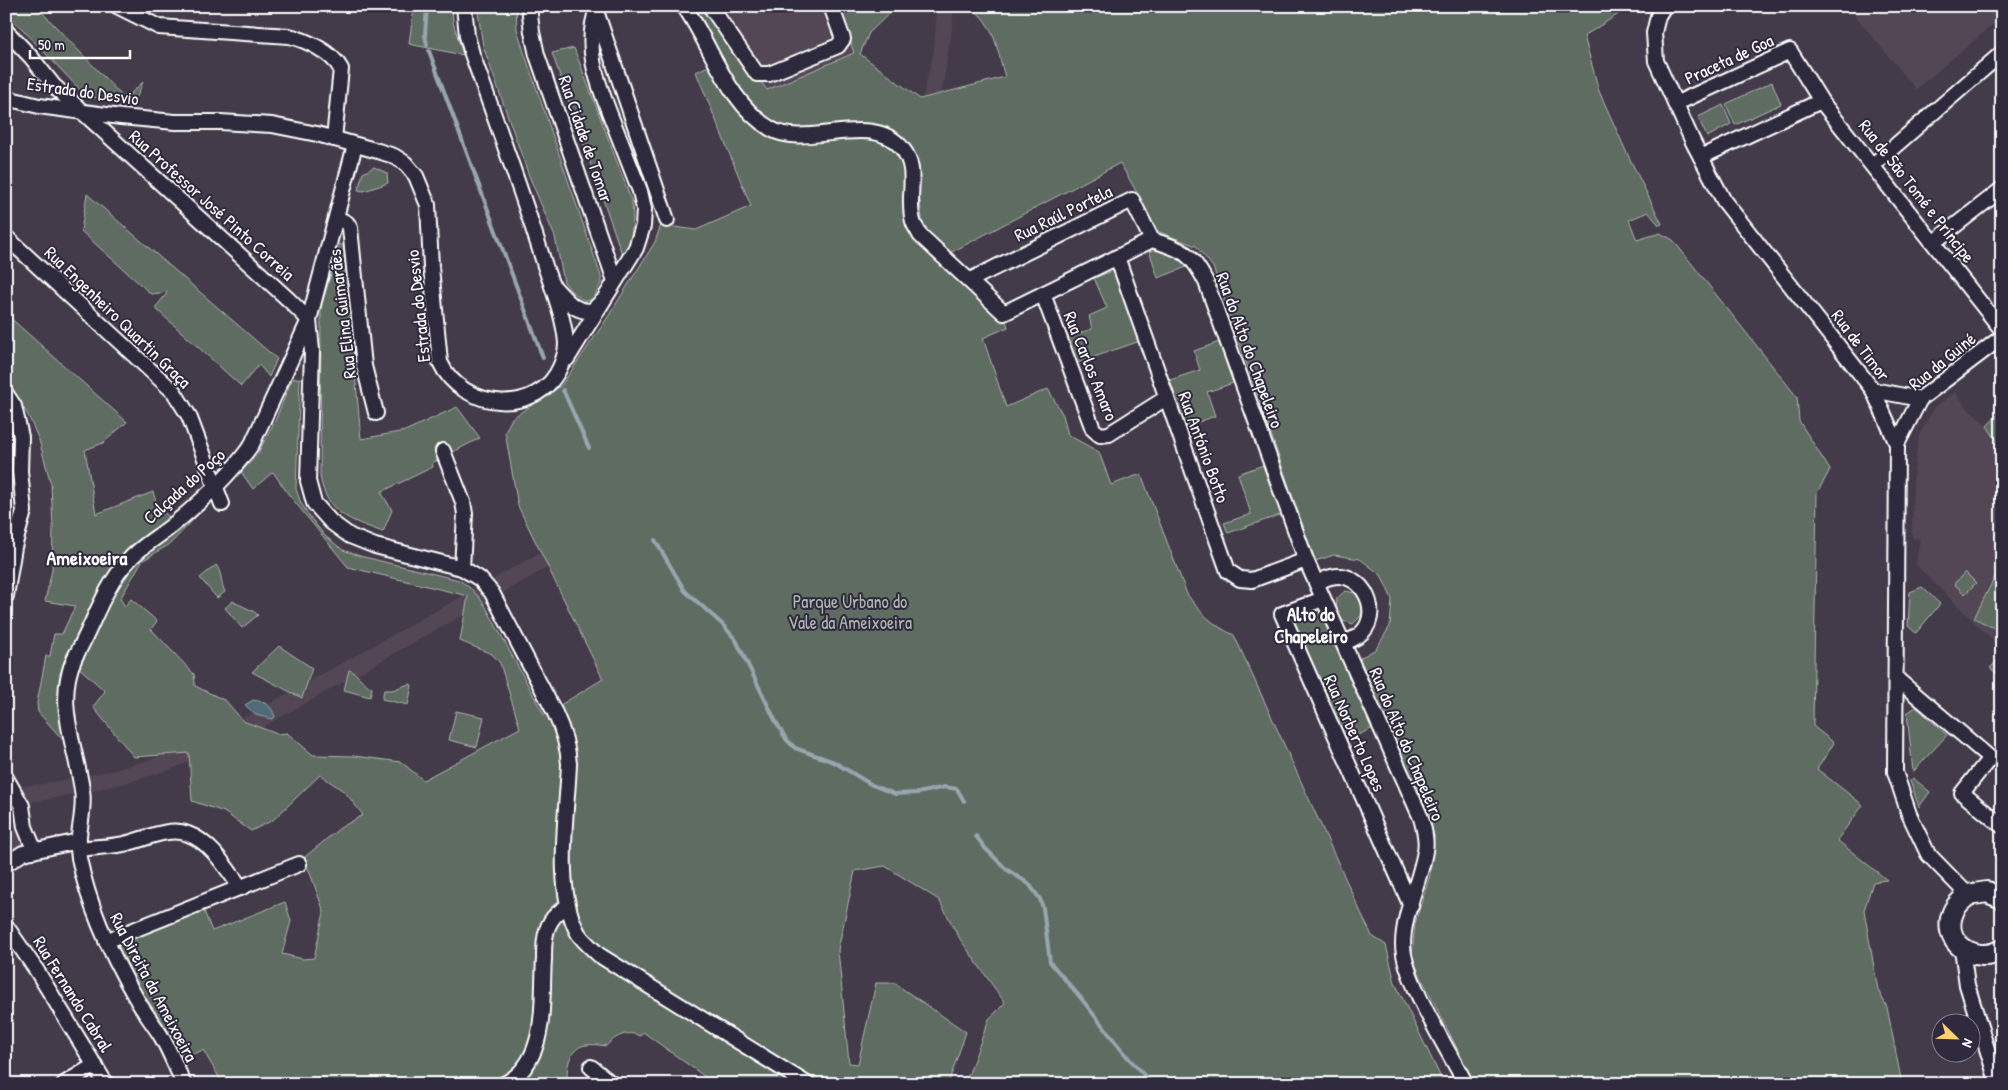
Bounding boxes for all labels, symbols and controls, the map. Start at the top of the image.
street label: Praceta de Goa [1680,27,1778,91]
scale bar [30,28,130,60]
text: 50 m [38,34,65,55]
street label: Estrada do Desvio [25,71,141,111]
street label: Rua Cidade de Tomar [553,72,620,206]
street label: Rua de São Tomé e Príncipe [1853,114,1981,268]
street label: Rua Professor José Pinto Correia [124,124,300,286]
street label: Rua Raúl Portela [1010,179,1116,247]
street label: Rua Engenheiro Quartin Graça [39,240,197,394]
street label: Rua Elina Guimarães [322,248,362,380]
street label: Estrada do Desvio [400,249,436,363]
street label: Rua do Alto do Chapeleiro [1210,269,1290,431]
street label: Rua de Timor [1826,304,1896,386]
street label: Rua Carlos Amaro [1058,308,1124,424]
street label: Rua da Guiné [1903,326,1981,396]
street label: Rua António Botto [1172,388,1236,506]
street label: Calçada do Poço [138,442,230,530]
district label: Ameixoeira [47,544,128,571]
park label: Parque Urbano do Vale da Ameixoeira [788,589,912,635]
district label: Alto do Chapeleiro [1274,601,1348,650]
street label: Rua do Alto do Chapeleiro [1363,664,1451,824]
street label: Rua Norberto Lopes [1318,671,1392,795]
street label: Rua Direita da Ameixoeira [104,908,204,1066]
street label: Rua Fernando Cabral [27,931,119,1057]
north arrow [1930,1012,1980,1062]
text: N [1958,1036,1979,1051]

